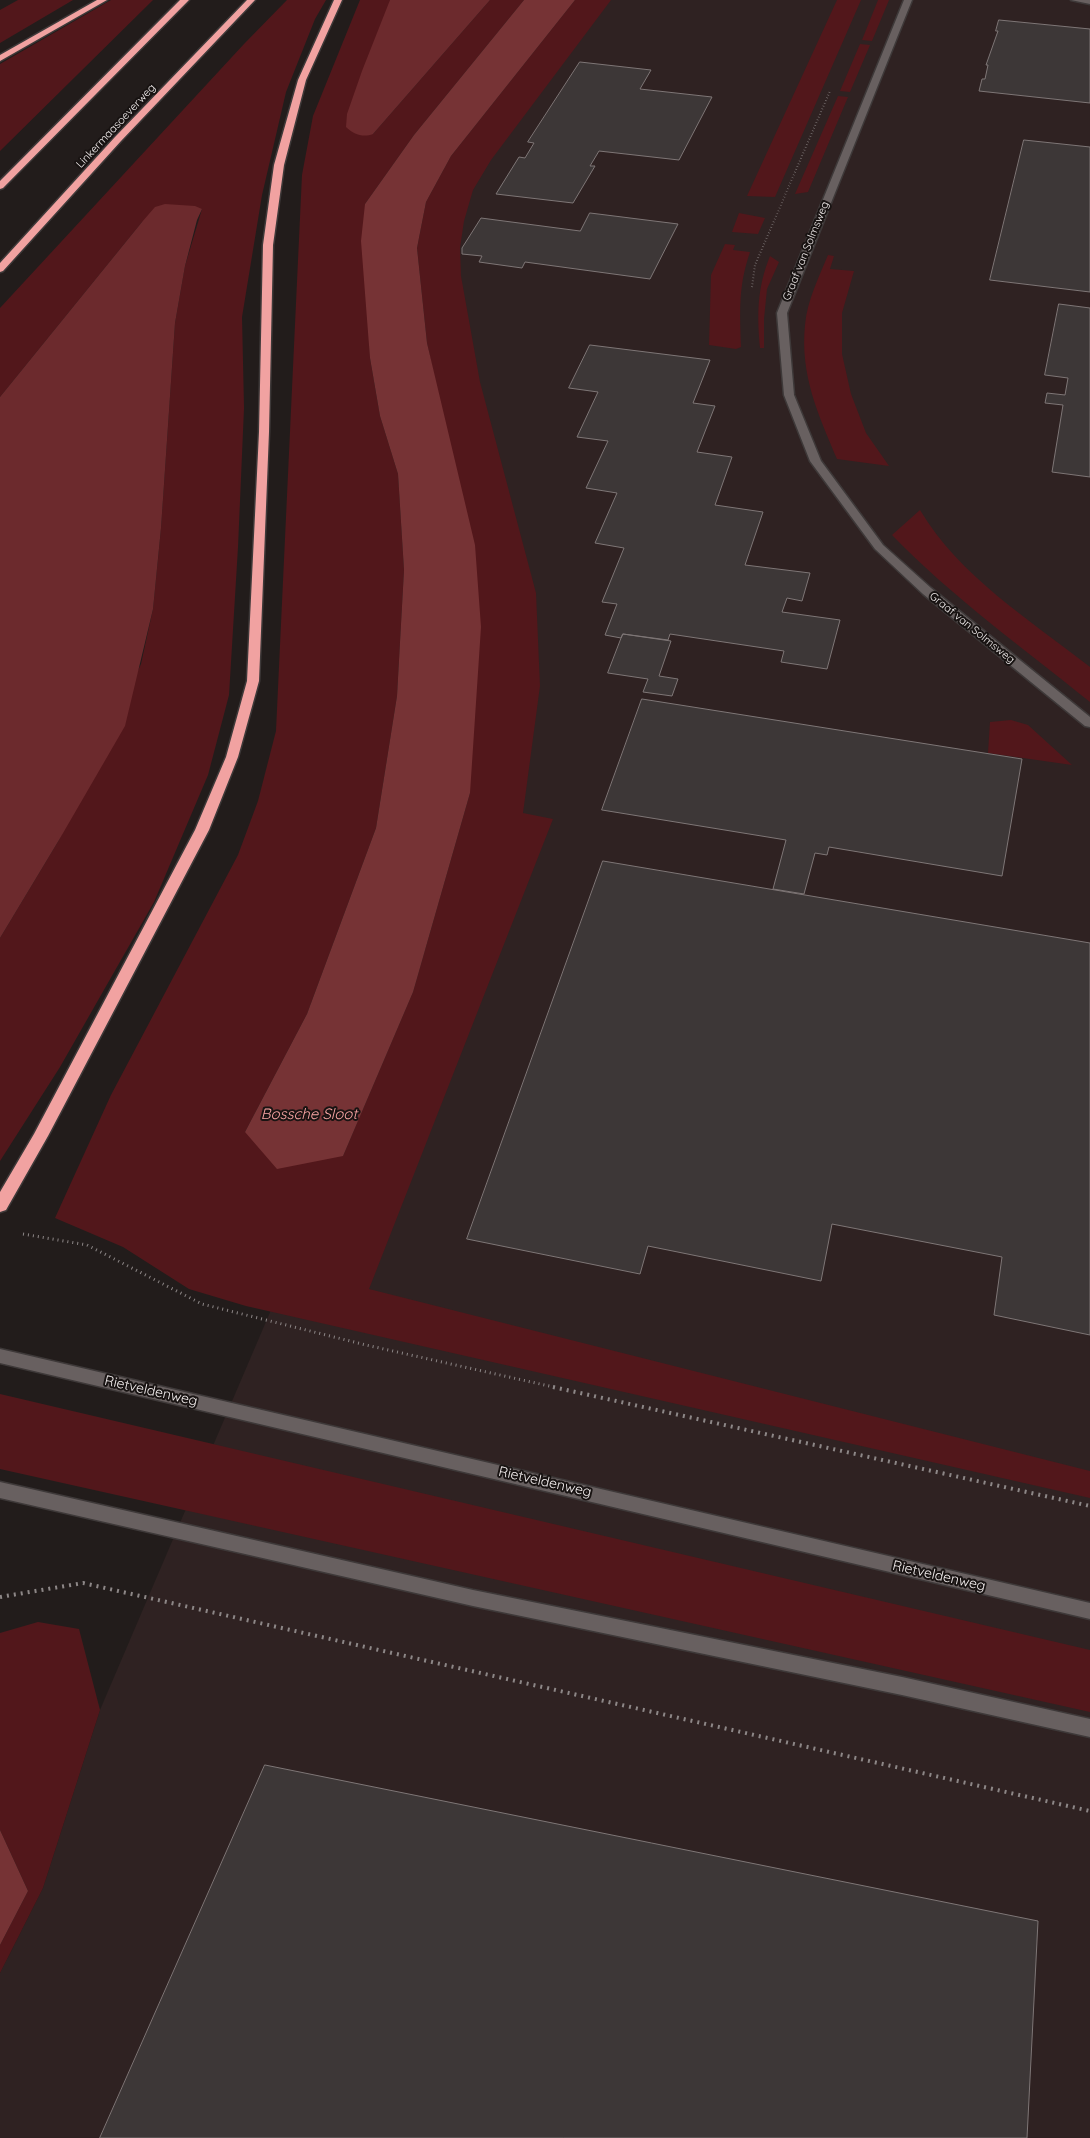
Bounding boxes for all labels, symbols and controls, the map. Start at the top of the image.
street label: Linkermaasoeverweg [74,81,158,171]
street label: Graaf van Solmsweg [780,199,832,303]
street label: Graaf van Solmsweg [927,590,1017,666]
water label: Bossche Sloot [261,1105,357,1123]
street label: Rietveldenweg [103,1372,199,1410]
street label: Rietveldenweg [497,1463,593,1501]
street label: Rietveldenweg [891,1557,987,1595]

